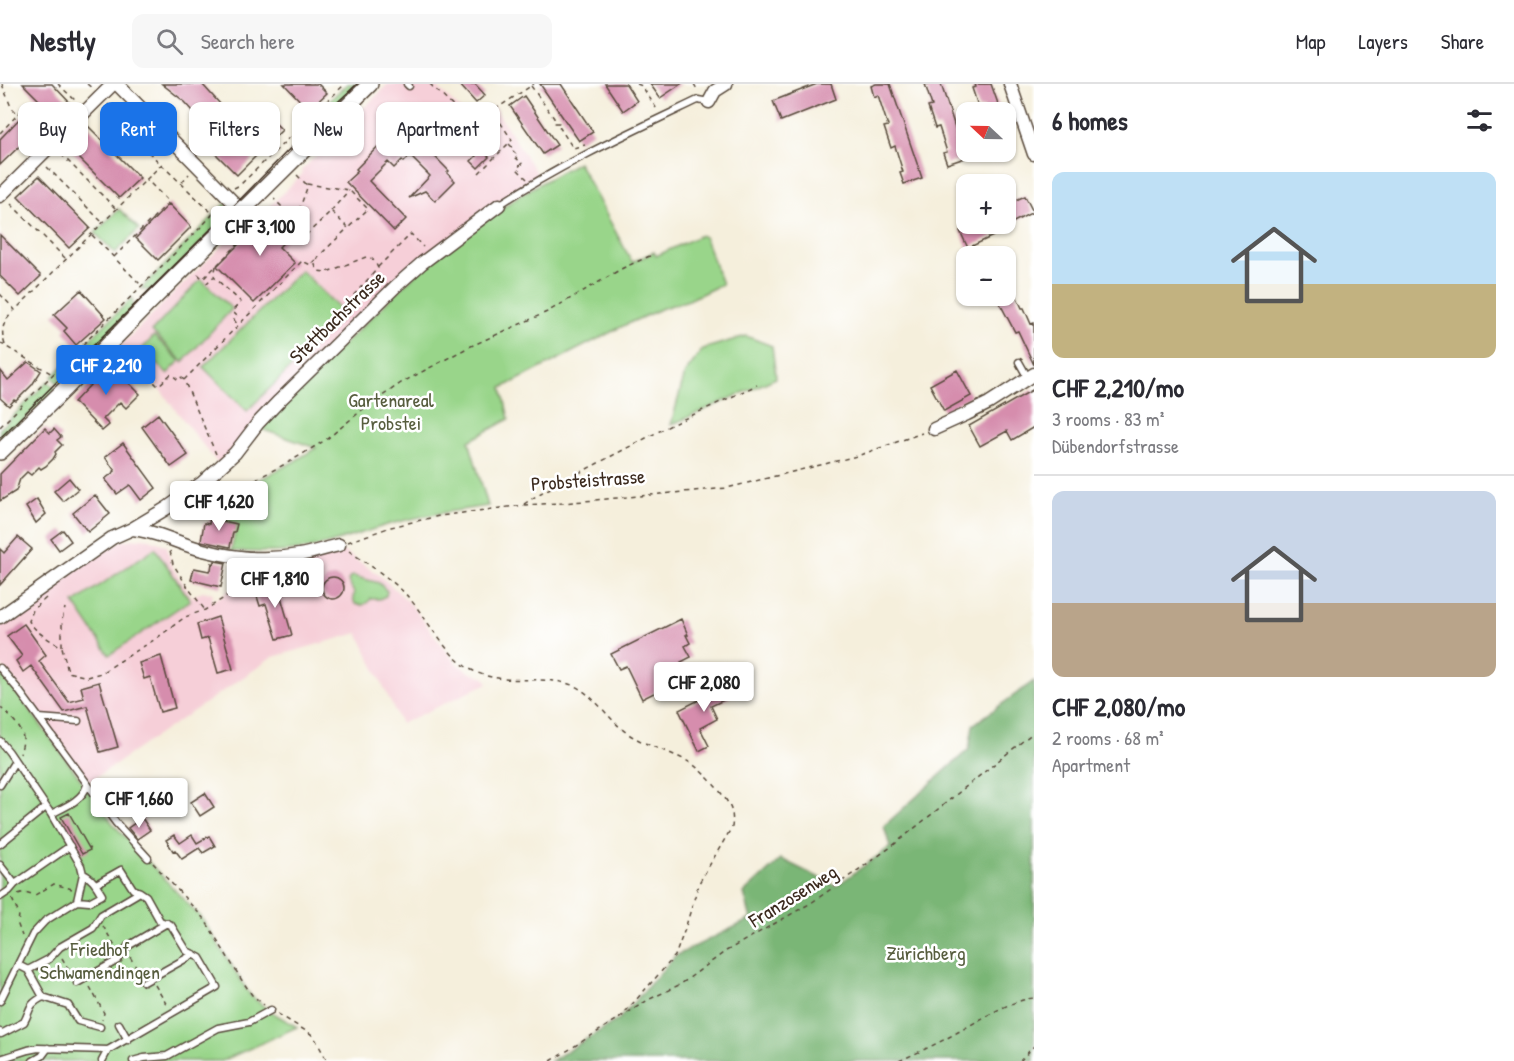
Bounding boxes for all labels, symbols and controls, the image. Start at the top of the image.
search box [132,14,552,68]
text: Nestly [30,22,96,60]
icon: search [153,25,186,58]
text: Search here [201,26,295,56]
text: Map [1296,27,1325,56]
text: Layers [1358,27,1408,56]
text: Share [1441,27,1484,56]
chip: Buy [18,102,88,156]
chip: Rent [100,102,177,156]
chip: Filters [189,102,280,156]
chip: New [292,102,364,156]
chip: Apartment [376,102,500,156]
north arrow [956,102,1016,162]
map controls [956,102,1016,306]
text: 6 homes [1052,103,1128,138]
icon: filters [1463,104,1496,137]
button: + [956,174,1016,234]
pin: CHF 3,100 [191,206,329,257]
icon: home [1220,211,1328,319]
text: CHF 3,100 [225,212,295,239]
button: − [956,246,1016,306]
street label: Stettbachstrasse [283,264,390,369]
pin: CHF 2,210 [37,345,175,396]
text: CHF 2,210 [70,351,142,378]
text: CHF 2,210/mo [1052,370,1184,405]
park label: Gartenareal Probstei [348,386,435,436]
text: 3 rooms · 83 m² [1052,405,1164,432]
text: Dübendorfstrasse [1052,432,1179,459]
street label: Probsteistrasse [530,462,646,497]
pin: CHF 1,620 [150,481,288,532]
text: CHF 1,620 [184,487,254,514]
icon: home [1220,530,1328,638]
pin: CHF 1,810 [206,558,344,609]
text: CHF 1,810 [241,564,309,591]
pin: CHF 2,080 [635,662,773,713]
text: CHF 2,080 [668,668,740,695]
text: CHF 2,080/mo [1052,689,1185,724]
text: 2 rooms · 68 m² [1052,724,1164,751]
text: Apartment [1052,751,1130,778]
pin: CHF 1,660 [70,778,208,829]
text: CHF 1,660 [105,784,173,811]
street label: Franzosenweg [743,858,842,934]
park label: Friedhof Schwamendingen [40,935,160,985]
park label: Zürichberg [886,939,966,966]

